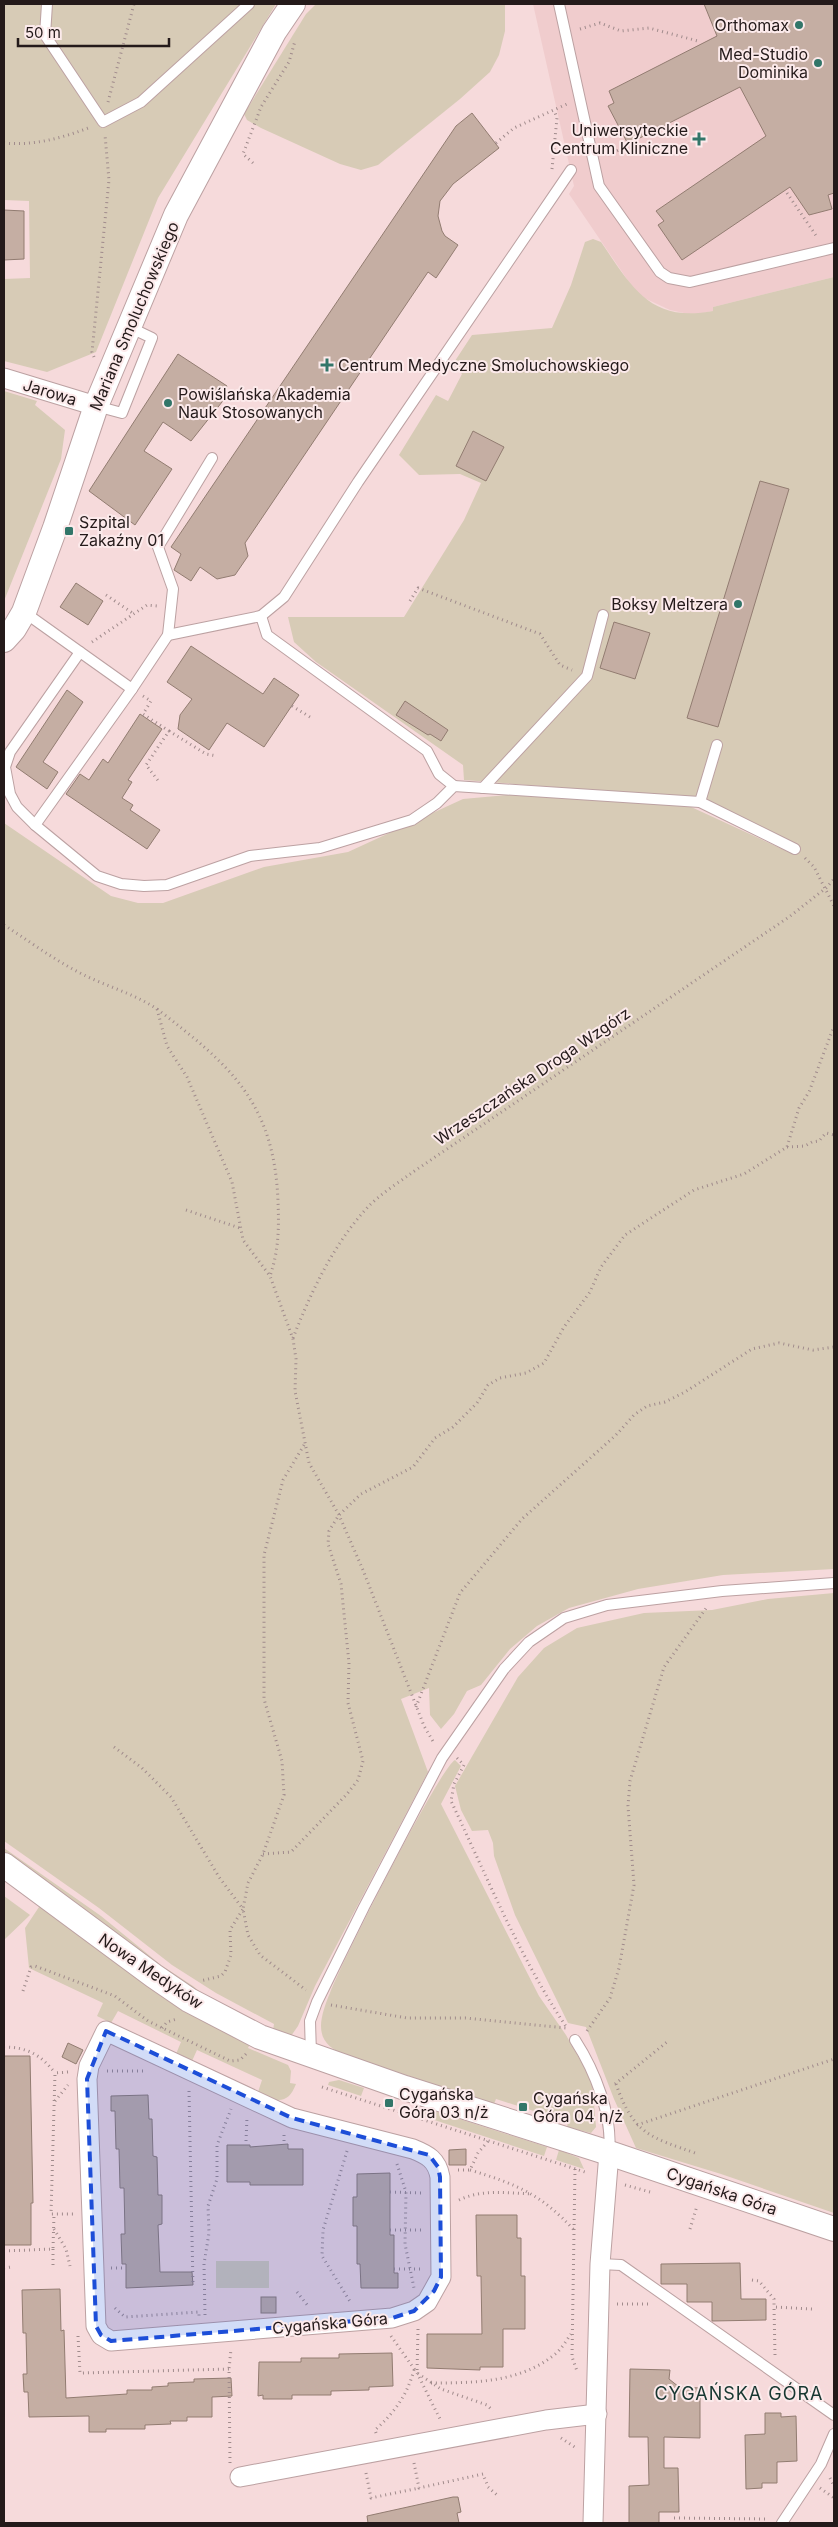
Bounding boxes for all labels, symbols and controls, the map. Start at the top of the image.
scale bar [18,15,169,47]
place label: Orthomax [714,15,789,35]
marker: Orthomax [793,19,805,31]
text: 50 m [25,23,61,42]
place label: Med-Studio Dominika [719,44,808,82]
marker: Med-Studio Dominika [812,57,824,69]
place label: Uniwersyteckie Centrum Kliniczne [550,120,688,158]
marker: Uniwersyteckie Centrum Kliniczne [692,132,706,146]
street label: Mariana Smoluchowskiego [85,218,183,414]
place label: Centrum Medyczne Smoluchowskiego [338,355,629,375]
marker: Centrum Medyczne Smoluchowskiego [320,358,334,372]
street label: Jarowa [21,374,79,410]
place label: Powiślańska Akademia Nauk Stosowanych [178,384,351,422]
marker: Powiślańska Akademia Nauk Stosowanych [162,397,174,409]
place label: Szpital Zakaźny 01 [79,512,164,550]
marker: Szpital Zakaźny 01 [63,525,75,537]
place label: Boksy Meltzera [611,594,728,614]
marker: Boksy Meltzera [732,598,744,610]
street label: Wrzeszczańska Droga Wzgórz [430,1003,634,1149]
street label: Nowa Medyków [95,1929,207,2013]
place label: Cygańska Góra 03 n/ż [399,2084,489,2122]
place label: Cygańska Góra 04 n/ż [533,2088,623,2126]
marker: Cygańska Góra 03 n/ż [383,2097,395,2109]
marker: Cygańska Góra 04 n/ż [517,2101,529,2113]
street label: Cygańska Góra [664,2163,780,2219]
street label: Cygańska Góra [271,2308,389,2338]
district label: CYGAŃSKA GÓRA [654,2382,824,2404]

